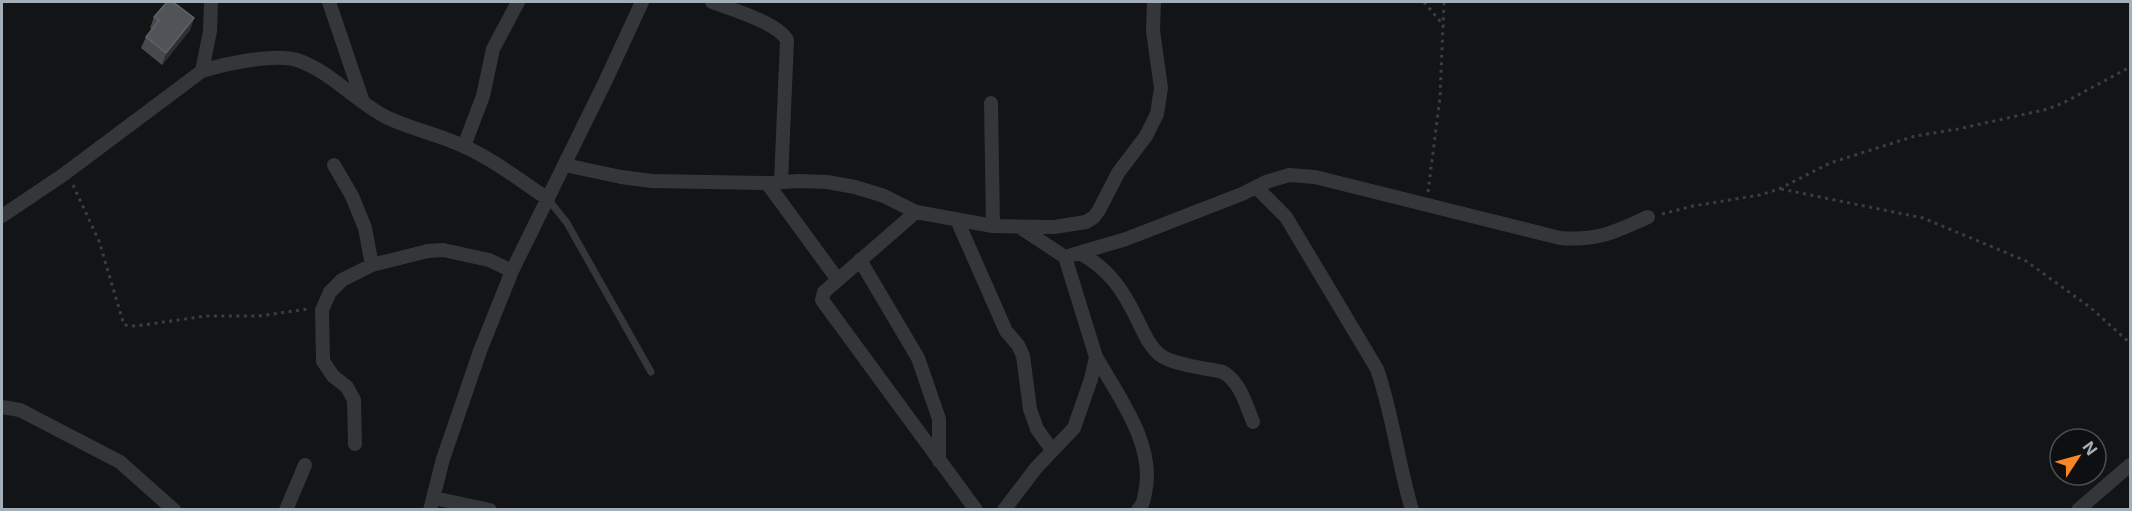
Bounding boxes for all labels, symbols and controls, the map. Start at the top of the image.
north arrow [2048,427,2108,487]
text: N [2078,437,2102,459]

